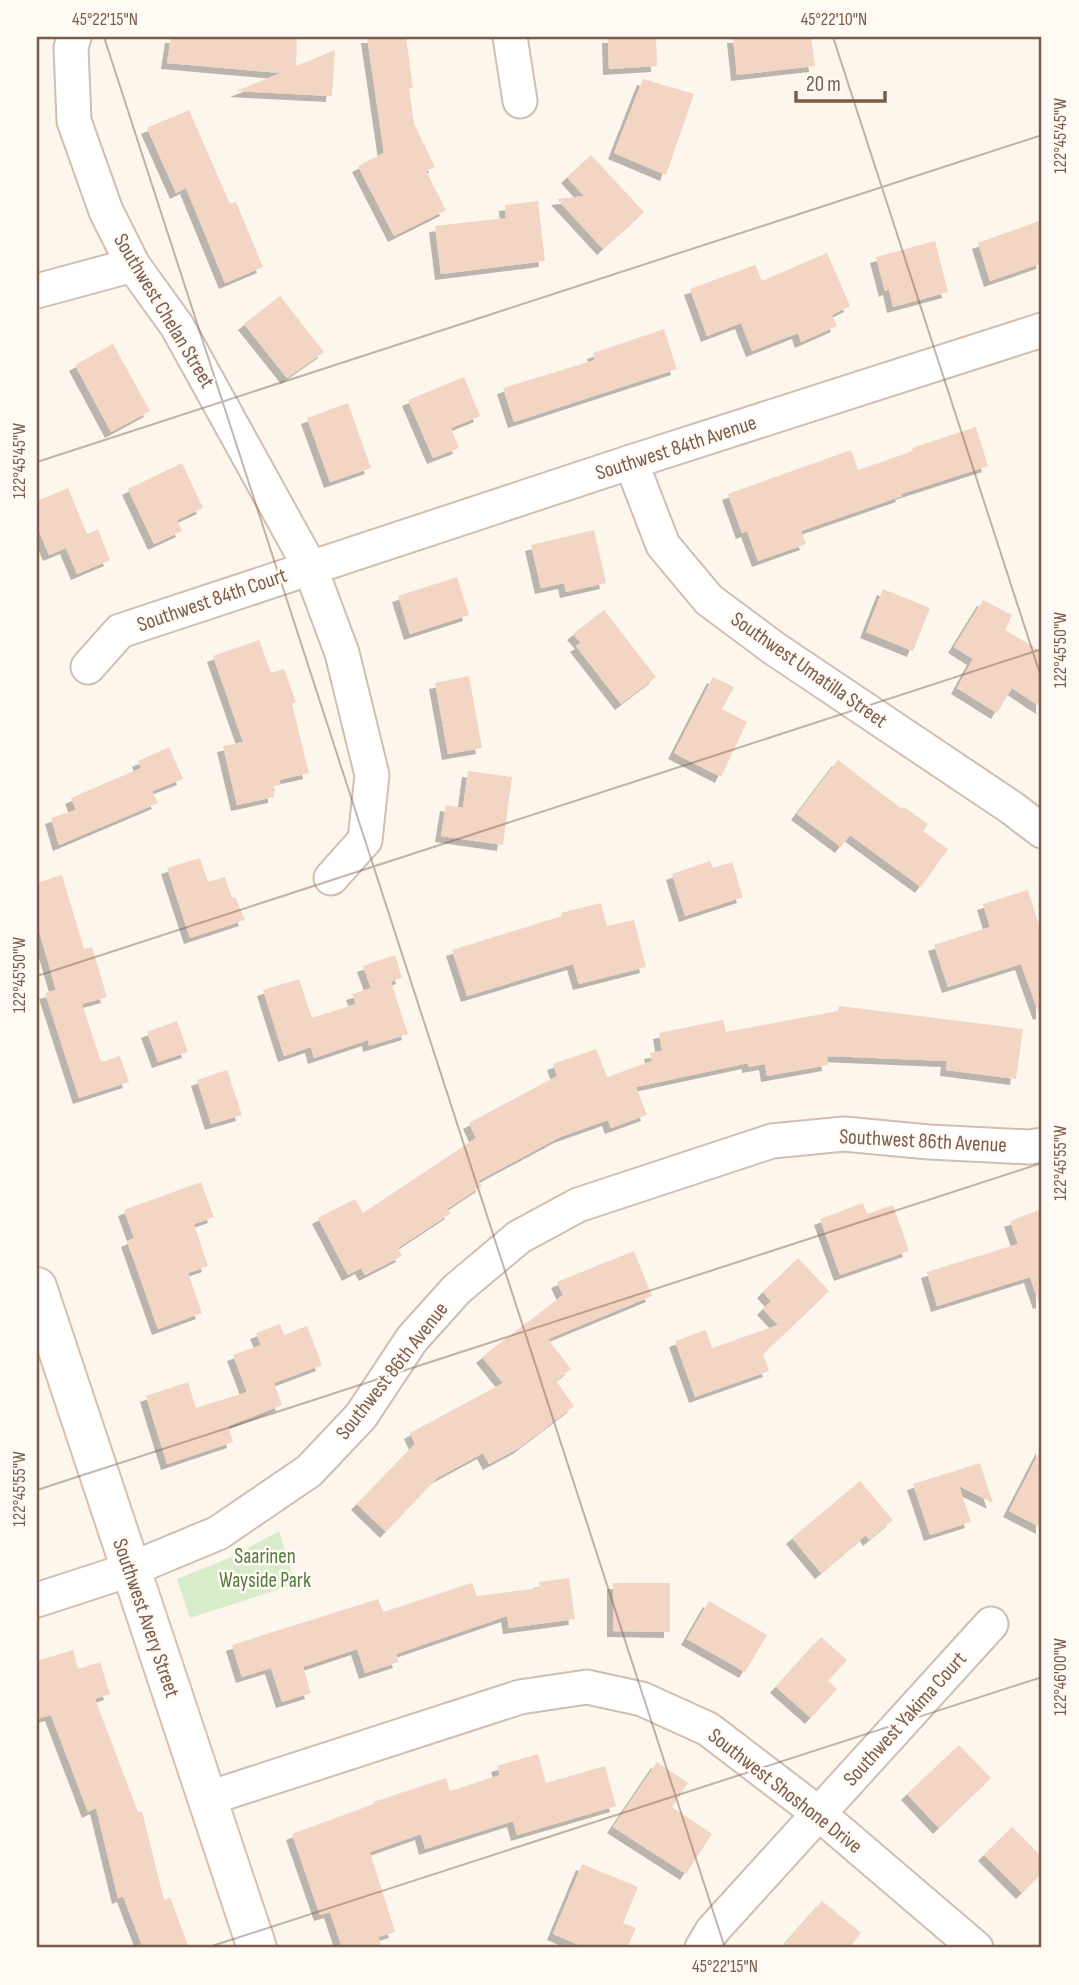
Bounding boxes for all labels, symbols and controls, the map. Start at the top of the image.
text: 45°22'15"N [72,9,138,30]
text: 45°22'10"N [801,9,867,30]
scale bar [796,60,885,104]
text: 20 m [806,72,841,97]
text: 122°45'45"W [1050,98,1071,174]
street label: Southwest Chelan Street [108,229,220,393]
street label: Southwest 84th Avenue [592,410,760,486]
text: 122°45'45"W [9,423,30,499]
street label: Southwest 84th Court [134,563,290,637]
street label: Southwest Umatilla Street [726,607,892,733]
text: 122°45'50"W [1050,612,1071,688]
text: 122°45'50"W [9,937,30,1013]
street label: Southwest 86th Avenue [839,1124,1007,1158]
text: 122°45'55"W [1050,1125,1071,1201]
street label: Southwest 86th Avenue [331,1297,453,1445]
text: 122°45'55"W [9,1451,30,1527]
street label: Southwest Avery Street [107,1535,185,1701]
park label: Saarinen Wayside Park [219,1544,311,1593]
text: 122°46'00"W [1050,1638,1071,1716]
street label: Southwest Yakima Court [838,1647,972,1791]
street label: Southwest Shoshone Drive [703,1723,867,1859]
text: 45°22'15"N [692,1956,758,1977]

